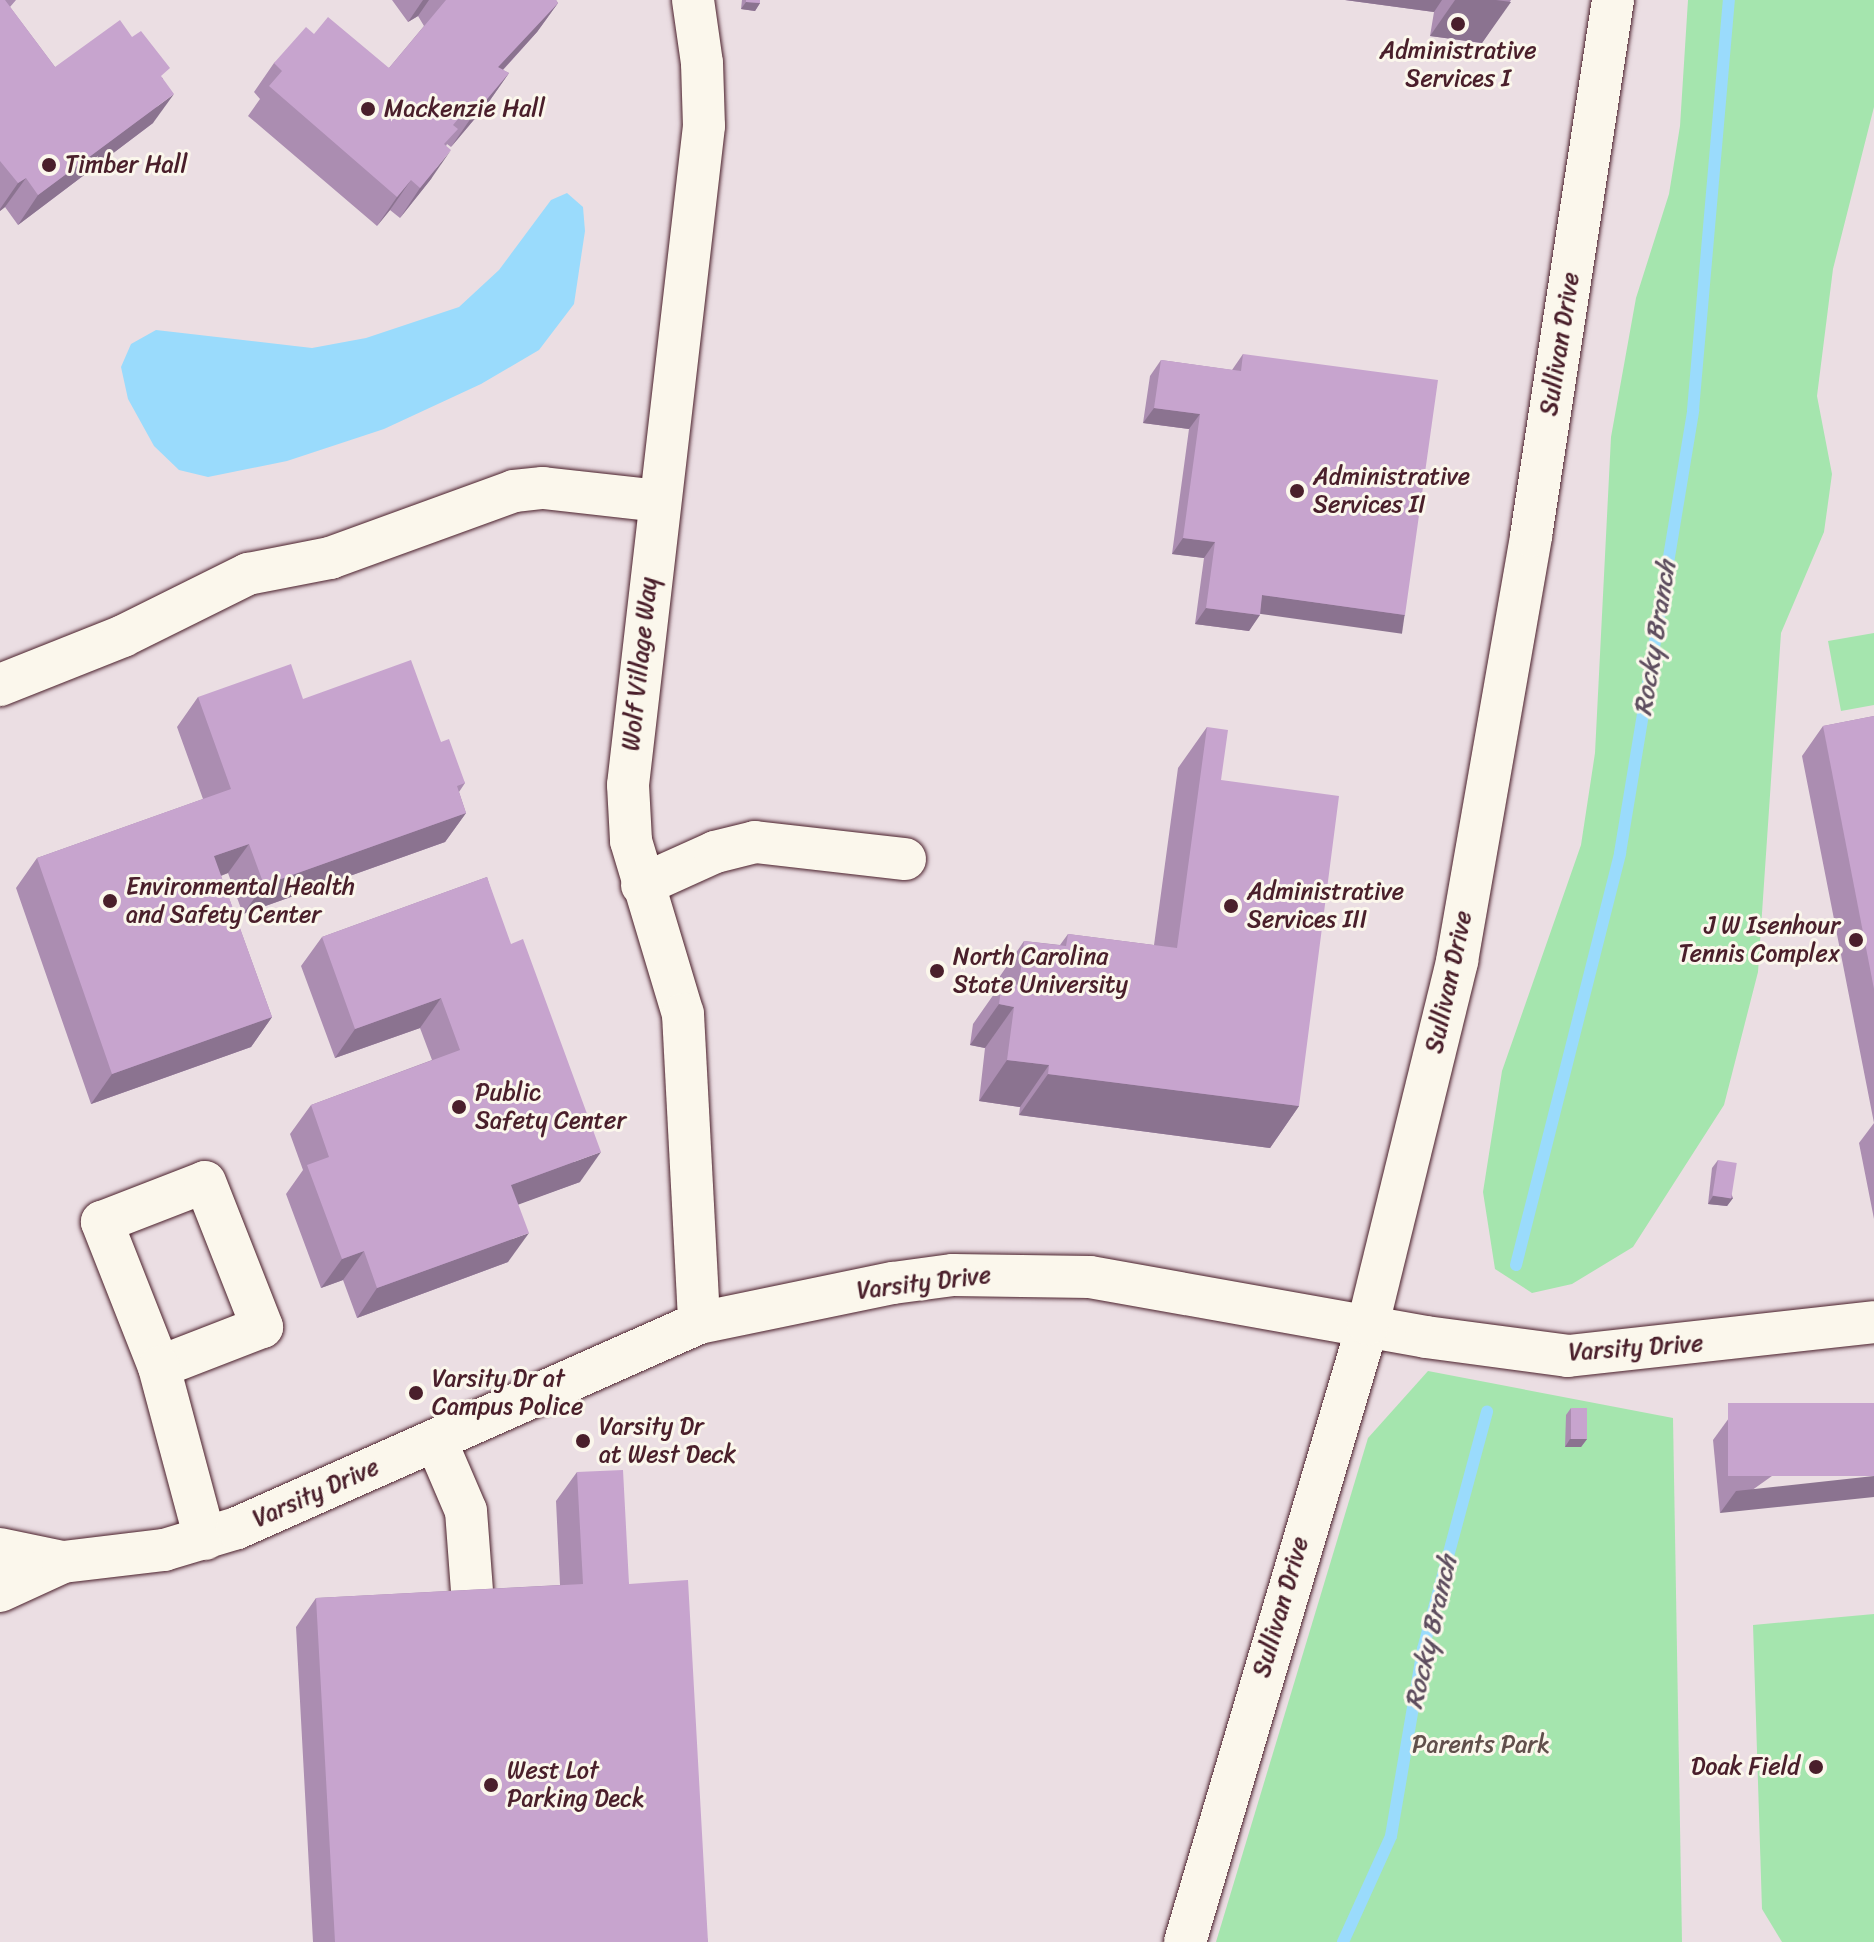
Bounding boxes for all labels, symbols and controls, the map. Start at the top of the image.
marker: Administrative Services I [1449,15,1467,33]
place label: Administrative Services I [1379,37,1537,93]
place label: Mackenzie Hall [384,95,545,123]
marker: Mackenzie Hall [359,100,377,118]
place label: Timber Hall [65,151,187,179]
marker: Timber Hall [40,156,58,174]
street label: Sullivan Drive [1534,270,1586,418]
place label: Administrative Services II [1313,463,1470,519]
marker: Administrative Services II [1288,482,1306,500]
water label: Rocky Branch [1627,558,1683,718]
street label: Wolf Village Way [617,576,663,752]
place label: Environmental Health and Safety Center [126,873,355,929]
place label: Administrative Services III [1247,878,1404,934]
marker: Environmental Health and Safety Center [101,892,119,910]
marker: Administrative Services III [1222,897,1240,915]
street label: Sullivan Drive [1420,908,1478,1056]
place label: J W Isenhour Tennis Complex [1678,912,1840,968]
marker: J W Isenhour Tennis Complex [1847,931,1865,949]
place label: North Carolina State University [953,943,1129,999]
marker: North Carolina State University [928,962,946,980]
place label: Public Safety Center [475,1079,627,1135]
marker: Public Safety Center [450,1098,468,1116]
street label: Varsity Drive [855,1260,993,1306]
street label: Varsity Drive [1568,1329,1704,1367]
place label: Varsity Dr at Campus Police [432,1365,583,1421]
marker: Varsity Dr at Campus Police [407,1384,425,1402]
place label: Varsity Dr at West Deck [599,1413,738,1469]
marker: Varsity Dr at West Deck [574,1432,592,1450]
street label: Varsity Drive [249,1452,383,1534]
street label: Sullivan Drive [1247,1533,1315,1681]
water label: Rocky Branch [1398,1552,1464,1712]
park label: Parents Park [1412,1731,1550,1759]
place label: Doak Field [1691,1753,1800,1781]
place label: West Lot Parking Deck [507,1757,646,1813]
marker: Doak Field [1807,1758,1825,1776]
marker: West Lot Parking Deck [482,1776,500,1794]

